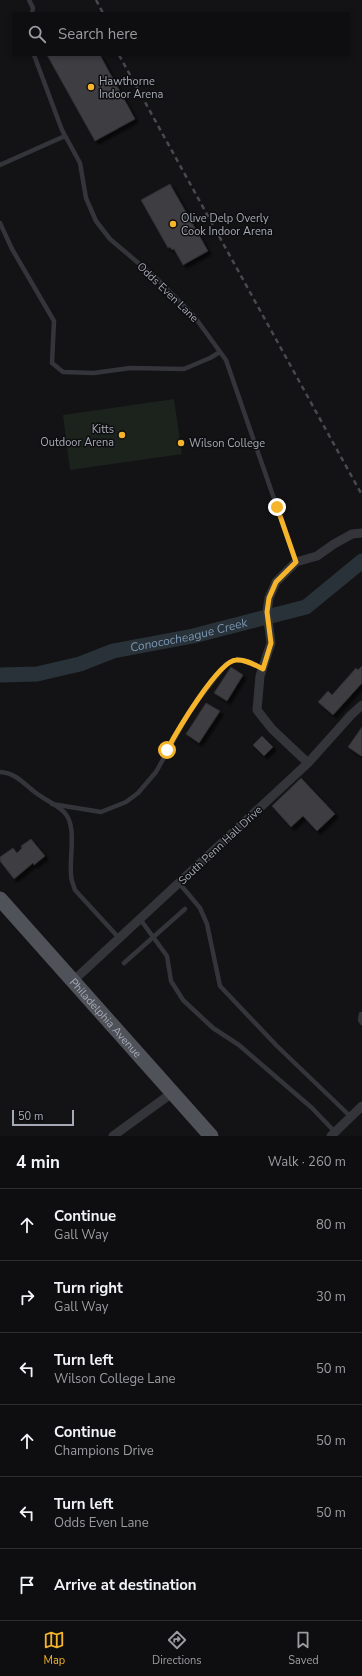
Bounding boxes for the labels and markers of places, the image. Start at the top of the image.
place label: Hawthorne Indoor Arena [99,74,163,102]
marker: Hawthorne Indoor Arena [86,82,96,92]
place label: Olive Delp Overly Cook Indoor Arena [181,211,273,239]
marker: Olive Delp Overly Cook Indoor Arena [168,219,178,229]
place label: Kitts Outdoor Arena [40,422,114,450]
marker: Kitts Outdoor Arena [117,430,127,440]
place label: Wilson College [189,436,265,451]
marker: Wilson College [176,438,186,448]

